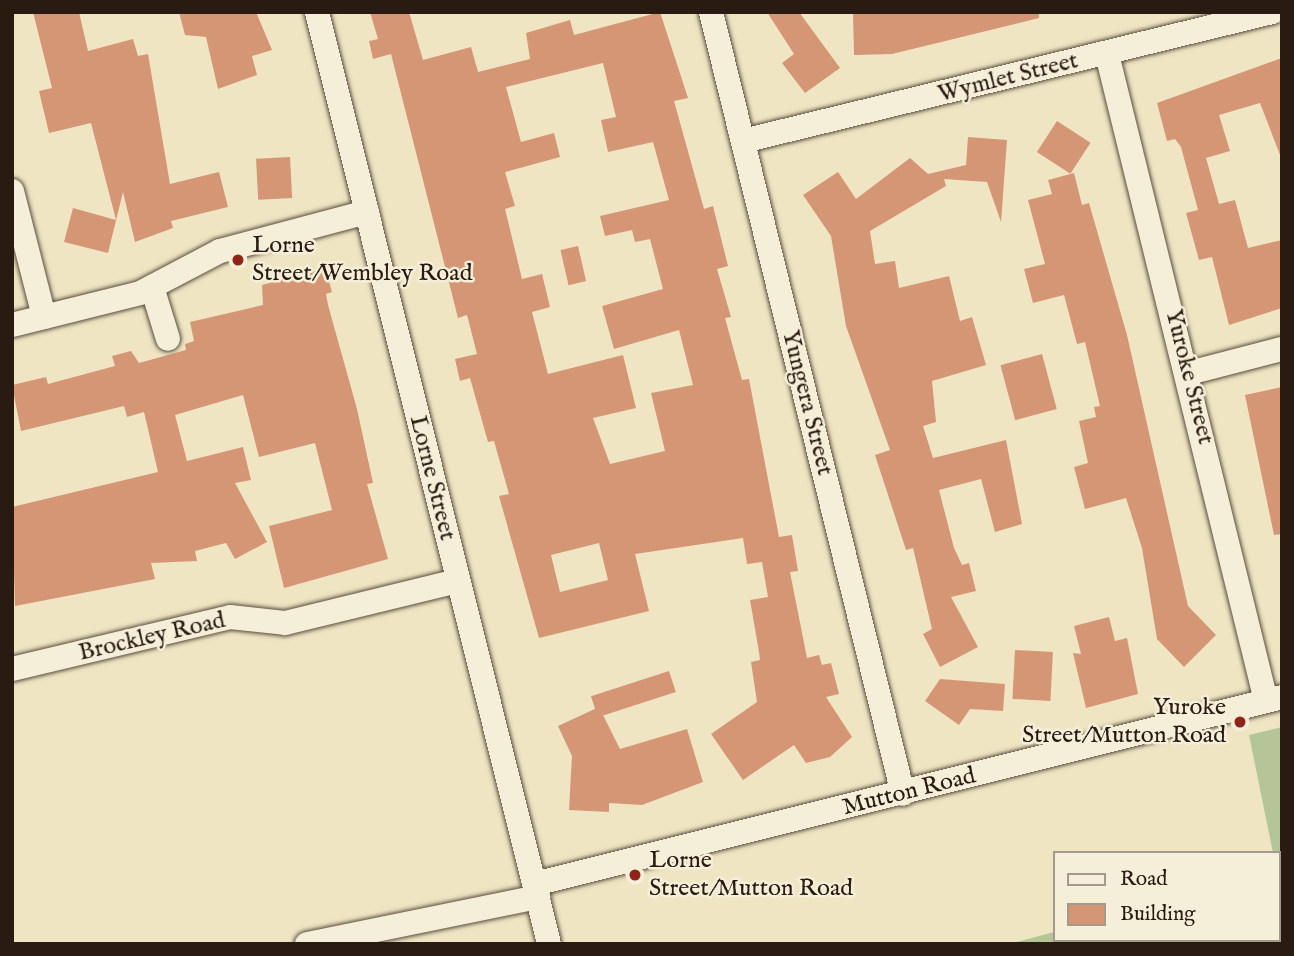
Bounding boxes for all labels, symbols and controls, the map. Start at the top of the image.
street label: Wymlet Street [935,47,1081,109]
place label: Lorne Street/Wembley Road [252,232,472,288]
marker: Lorne Street/Wembley Road [230,252,246,268]
street label: Yuroke Street [1158,307,1220,447]
street label: Yungera Street [775,327,839,479]
street label: Lorne Street [403,413,461,543]
street label: Brockley Road [76,606,228,668]
place label: Yuroke Street/Mutton Road [1022,694,1226,750]
marker: Yuroke Street/Mutton Road [1232,714,1248,730]
street label: Mutton Road [839,762,979,822]
place label: Lorne Street/Mutton Road [649,847,853,903]
legend [1052,851,1280,942]
text: Road [1120,866,1167,893]
marker: Lorne Street/Mutton Road [627,867,643,883]
text: Building [1120,901,1195,928]

